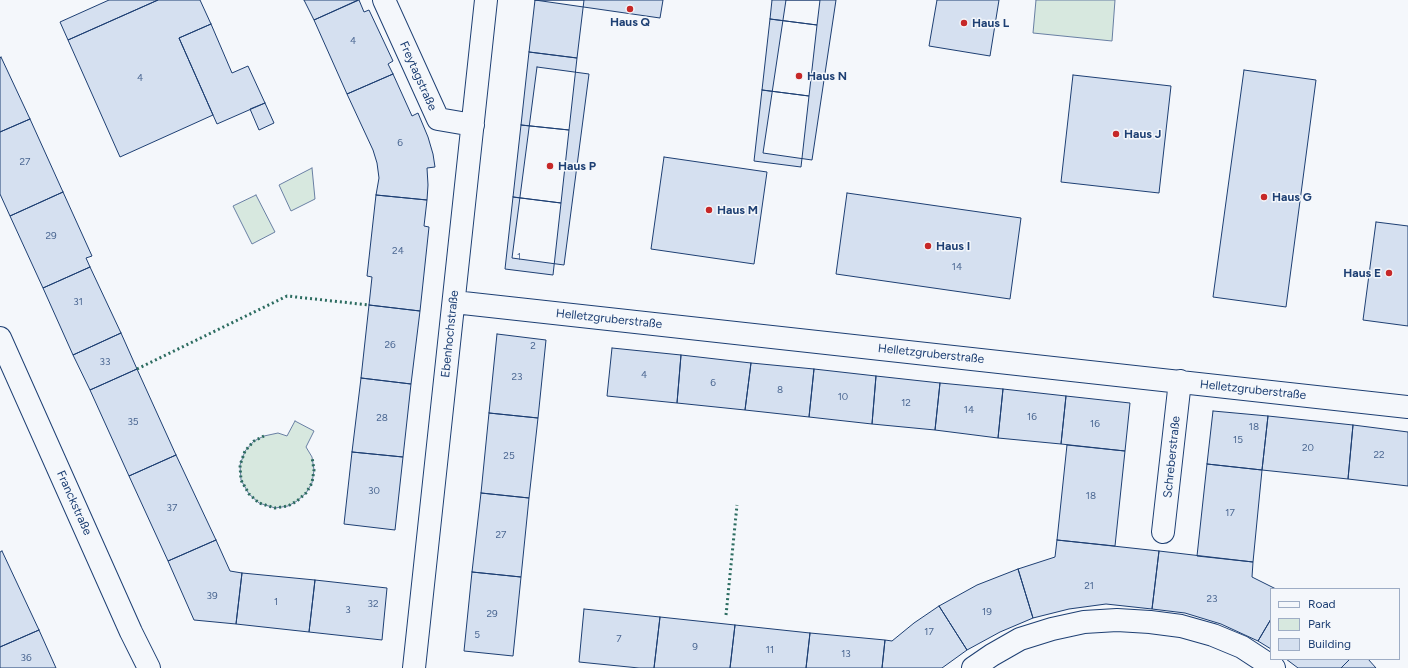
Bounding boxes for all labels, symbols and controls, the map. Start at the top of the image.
marker: Haus Q [625,4,635,14]
place label: Haus Q [610,15,650,29]
place label: Haus L [972,16,1009,30]
marker: Haus L [959,18,969,28]
house number: 4 [350,35,356,47]
street label: Freytagstraße [396,39,440,113]
place label: Haus N [807,69,847,83]
marker: Haus N [794,71,804,81]
house number: 4 [137,72,143,84]
place label: Haus J [1124,127,1161,141]
marker: Haus J [1111,129,1121,139]
house number: 6 [397,137,403,149]
house number: 27 [20,156,30,168]
place label: Haus P [558,159,596,173]
marker: Haus P [545,161,555,171]
place label: Haus G [1272,190,1312,204]
marker: Haus G [1259,192,1269,202]
place label: Haus M [717,203,758,217]
marker: Haus M [704,205,714,215]
house number: 29 [45,230,57,242]
place label: Haus I [936,239,970,253]
marker: Haus I [923,241,933,251]
house number: 24 [392,245,404,257]
house number: 1 [517,251,521,263]
house number: 14 [952,261,962,273]
place label: Haus E [1343,266,1381,280]
marker: Haus E [1384,268,1394,278]
street label: Ebenhochstraße [438,290,462,378]
house number: 31 [73,296,83,308]
street label: Helletzgruberstraße [555,306,663,332]
house number: 26 [384,339,396,351]
house number: 2 [530,340,536,352]
street label: Helletzgruberstraße [877,341,985,367]
house number: 33 [100,356,110,368]
house number: 4 [641,369,647,381]
house number: 23 [511,371,523,383]
house number: 6 [710,377,716,389]
street label: Helletzgruberstraße [1199,377,1307,403]
house number: 8 [777,384,783,396]
house number: 10 [838,391,848,403]
house number: 12 [901,397,911,409]
house number: 14 [964,404,974,416]
house number: 16 [1027,411,1037,423]
house number: 28 [376,412,388,424]
street label: Schreberstraße [1161,415,1183,499]
house number: 35 [127,416,139,428]
house number: 16 [1090,418,1100,430]
house number: 18 [1249,421,1259,433]
house number: 15 [1233,434,1243,446]
house number: 20 [1302,442,1314,454]
house number: 22 [1373,449,1385,461]
house number: 25 [503,450,515,462]
street label: Franckstraße [53,468,95,538]
house number: 30 [368,485,380,497]
house number: 18 [1086,490,1096,502]
house number: 37 [167,502,177,514]
house number: 17 [1225,507,1235,519]
house number: 27 [496,529,506,541]
house number: 21 [1084,580,1094,592]
legend [1270,588,1400,660]
house number: 39 [206,590,218,602]
house number: 23 [1206,593,1218,605]
house number: 1 [274,596,278,608]
text: Road [1308,597,1336,611]
house number: 32 [367,598,379,610]
house number: 3 [345,604,351,616]
house number: 19 [982,606,992,618]
house number: 29 [486,608,498,620]
text: Park [1308,617,1331,631]
house number: 17 [924,626,934,638]
house number: 5 [474,629,480,641]
house number: 7 [616,633,622,645]
text: Building [1308,637,1351,651]
house number: 9 [692,641,698,653]
house number: 11 [766,644,774,656]
house number: 13 [841,648,851,660]
house number: 36 [20,652,32,664]

